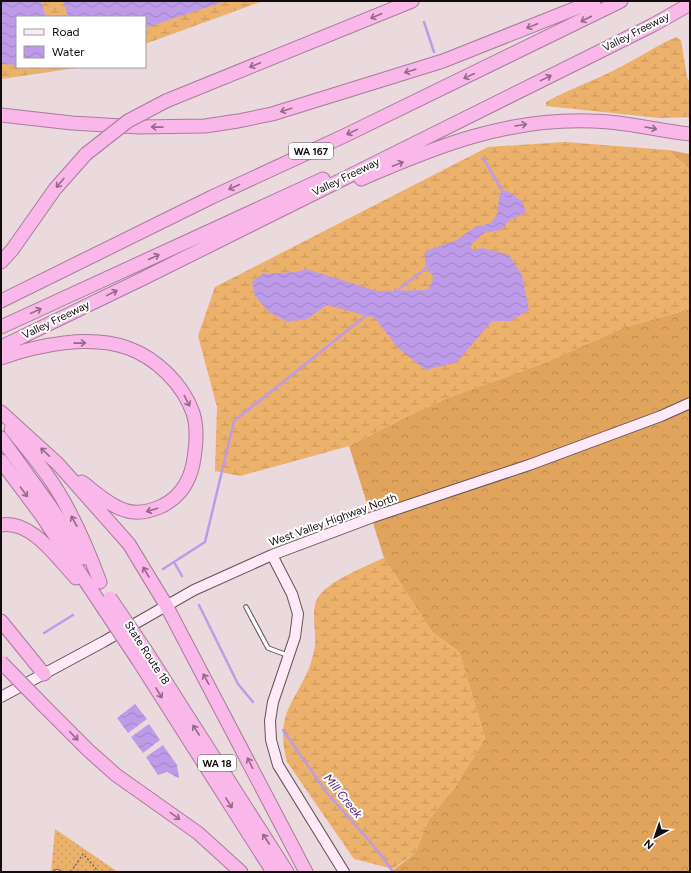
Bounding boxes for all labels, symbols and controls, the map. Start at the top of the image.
street label: Valley Freeway [600,9,672,54]
one-way arrow [370,13,382,20]
one-way arrow [581,15,593,23]
legend [16,16,146,68]
one-way arrow [526,23,538,31]
text: Road [52,25,80,39]
text: Water [52,45,84,59]
one-way arrow [250,62,262,69]
one-way arrow [403,68,416,75]
one-way arrow [464,73,476,80]
one-way arrow [539,74,551,81]
one-way arrow [279,107,292,114]
one-way arrow [514,121,527,129]
one-way arrow [151,123,164,131]
one-way arrow [644,124,657,132]
one-way arrow [347,129,359,136]
road number: WA 167 [289,143,333,159]
street label: Valley Freeway [310,155,382,199]
one-way arrow [391,160,403,167]
one-way arrow [56,177,65,188]
one-way arrow [229,184,241,191]
one-way arrow [148,253,160,260]
one-way arrow [106,289,118,296]
street label: Valley Freeway [20,298,92,342]
one-way arrow [30,307,42,314]
one-way arrow [73,339,86,346]
one-way arrow [184,395,191,407]
one-way arrow [40,447,50,456]
one-way arrow [20,486,28,497]
street label: West Valley Highway North [267,491,399,549]
one-way arrow [145,506,158,514]
one-way arrow [69,515,77,527]
one-way arrow [142,567,150,578]
street label: State Route 18 [122,619,172,687]
one-way arrow [202,673,209,685]
one-way arrow [155,688,163,699]
one-way arrow [192,725,200,736]
one-way arrow [69,731,78,741]
road number: WA 18 [198,755,236,771]
one-way arrow [246,757,253,769]
water label: Mill Creek [321,771,366,822]
one-way arrow [225,797,233,808]
one-way arrow [170,812,181,820]
north arrow [635,817,675,857]
one-way arrow [262,834,270,845]
text: N [641,837,656,852]

